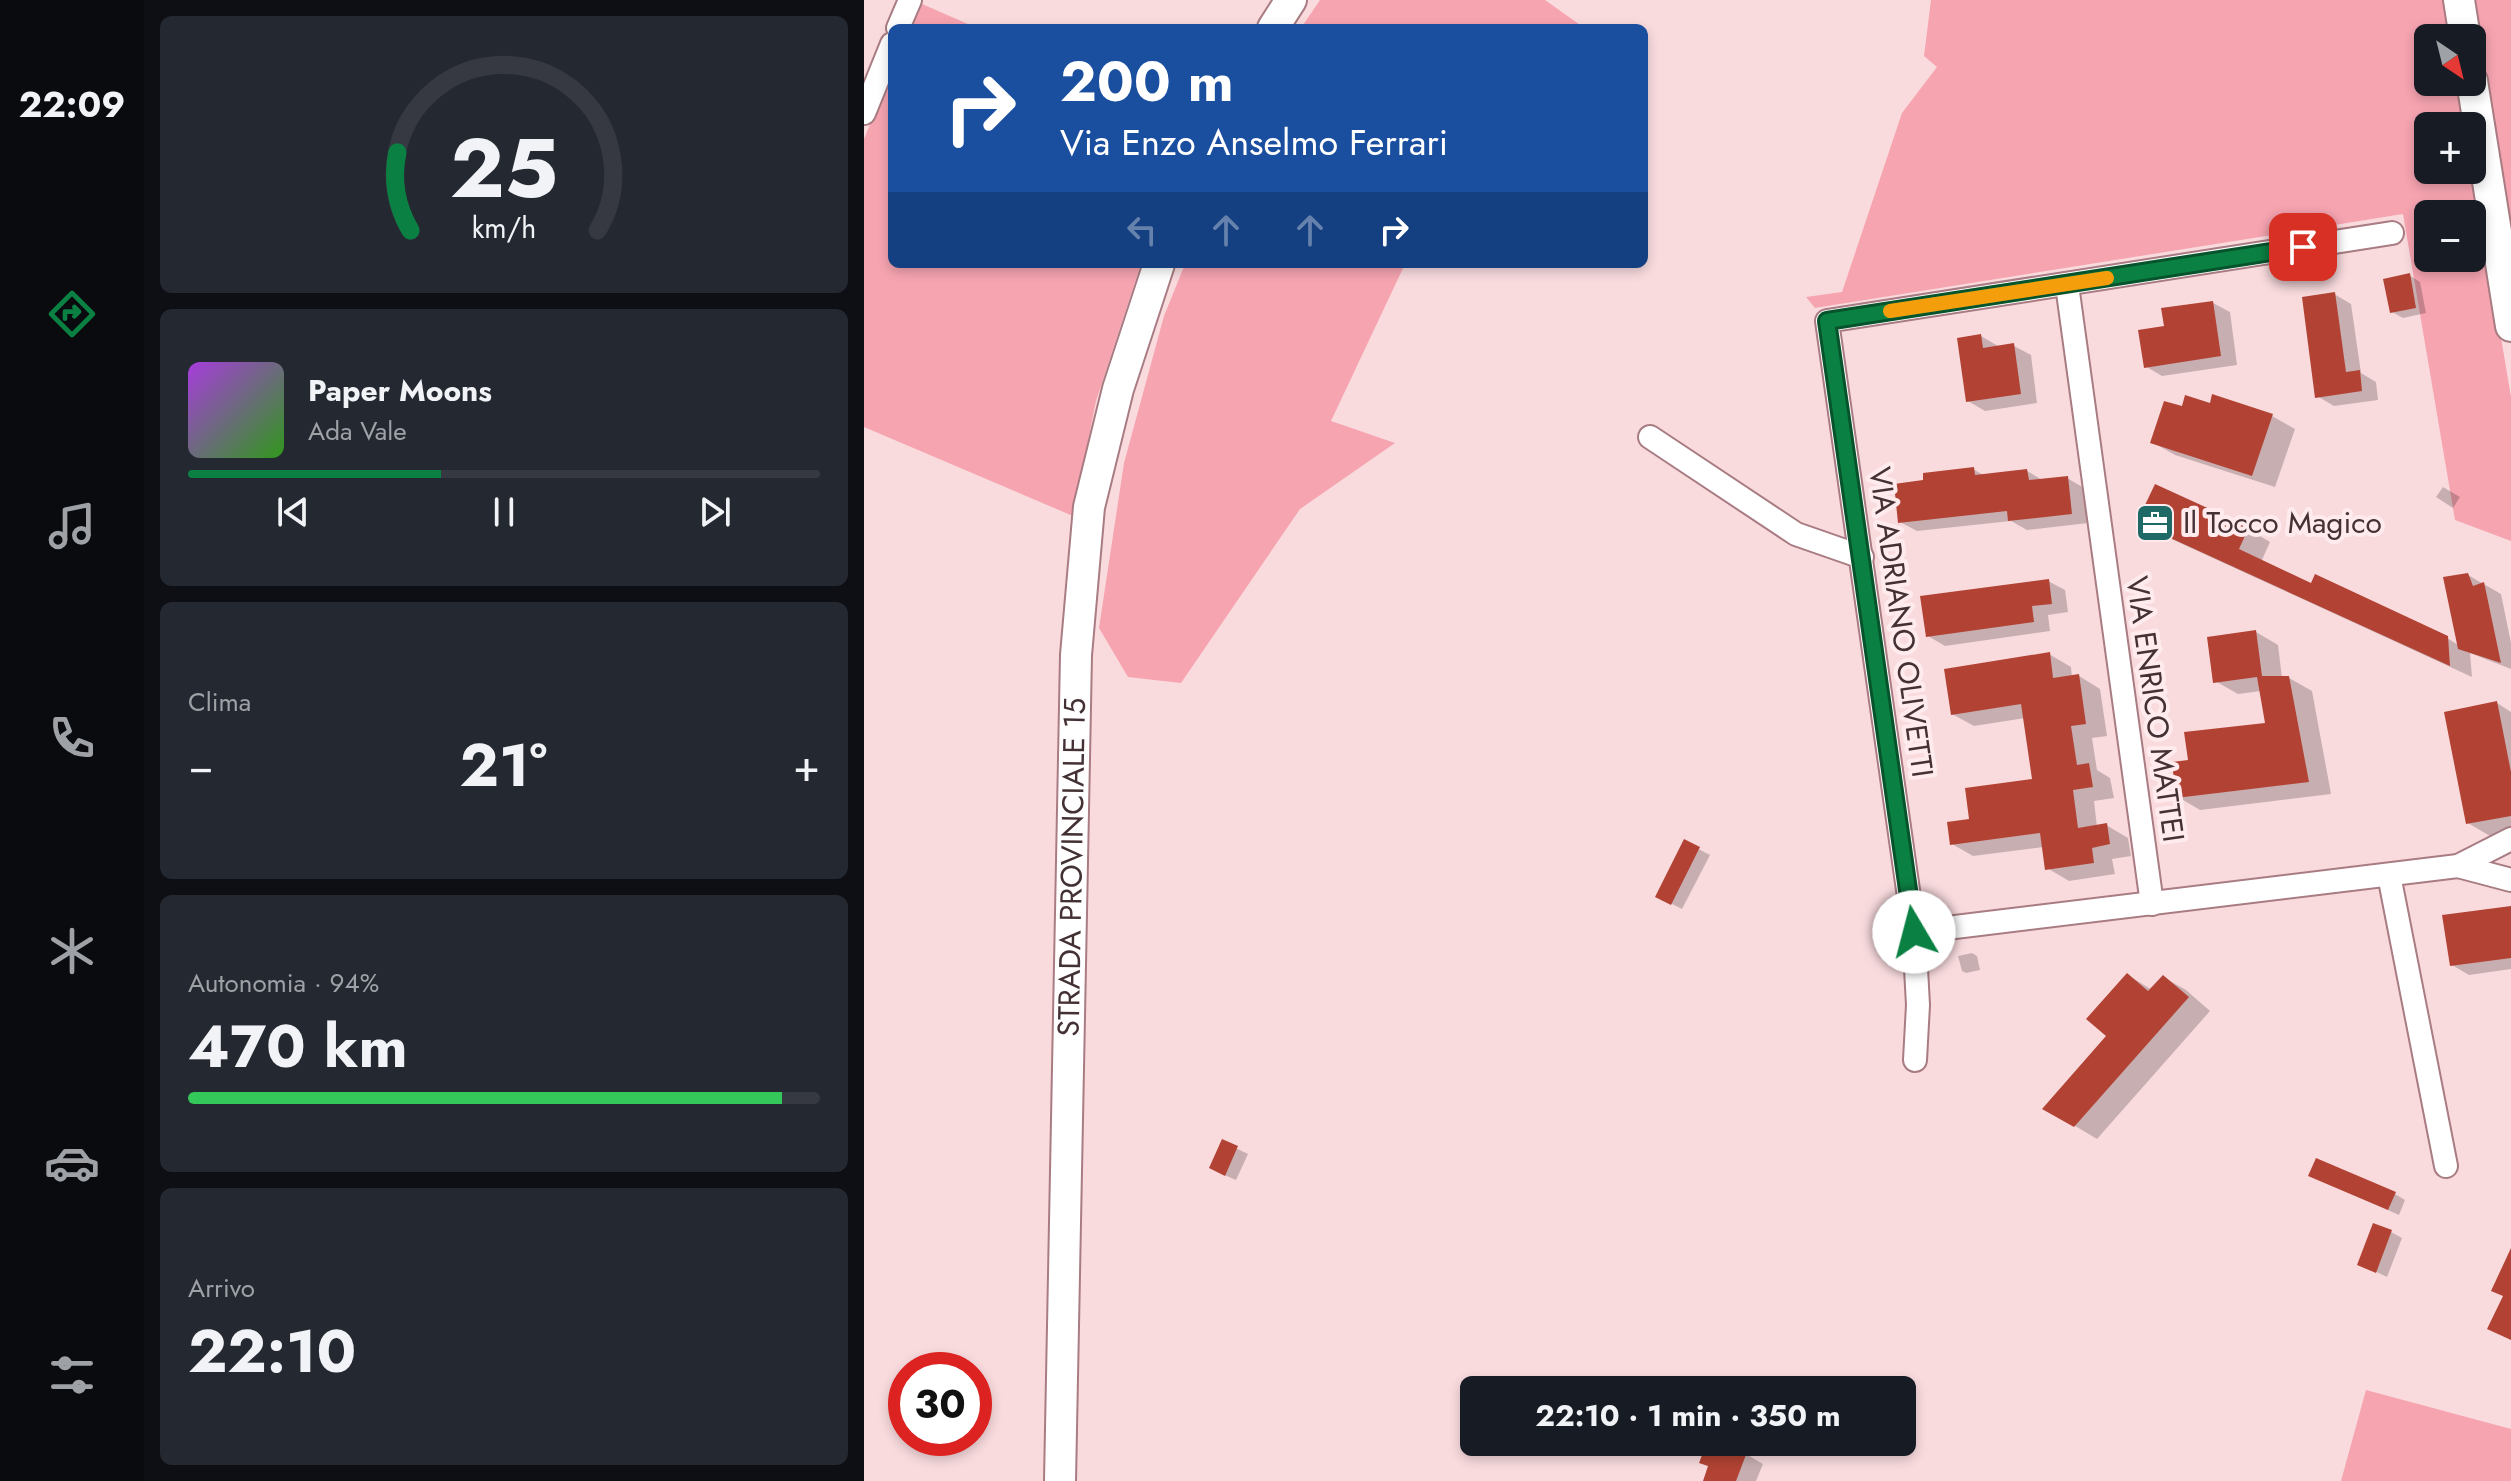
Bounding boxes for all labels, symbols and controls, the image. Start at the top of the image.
north arrow [2414,24,2486,96]
map controls [2414,24,2486,272]
text: 200 m [1060,41,1234,122]
icon: right [928,56,1032,160]
text: 22:09 [19,78,125,130]
text: 25 [450,107,558,227]
button: + [2414,112,2486,184]
text: Via Enzo Anselmo Ferrari [1060,116,1448,168]
button: − [2414,200,2486,272]
text: km/h [472,207,536,249]
icon: left [1120,208,1164,252]
icon: ahead [1204,208,1248,252]
icon: ahead [1288,208,1332,252]
icon: right [1372,208,1416,252]
pin [2269,213,2337,281]
icon: arrive [2281,225,2325,269]
icon: directions [44,286,100,342]
text: Paper Moons [308,369,492,412]
text: Ada Vale [308,412,407,450]
street label: VIA ADRIANO OLIVETTI [1858,464,1945,780]
icon: previous [271,490,315,534]
icon: pause [482,490,526,534]
icon: next [693,490,737,534]
icon: music [44,498,100,554]
place label: Il Tocco Magico [2183,501,2382,544]
office icon: Il Tocco Magico [2134,502,2176,544]
street label: VIA ENRICO MATTEI [2116,573,2195,844]
text: Clima [188,683,251,721]
street label: STRADA PROVINCIALE 15 [1047,697,1096,1037]
icon: phone [44,710,100,766]
text: 21° [460,722,547,809]
text: − [188,734,214,798]
text: + [793,734,820,798]
position arrow [1872,890,1956,974]
icon: climate [44,923,100,979]
text: Autonomia · 94% [188,964,379,1002]
text: 470 km [188,1003,408,1090]
icon: car [44,1135,100,1191]
text: Arrivo [188,1269,255,1307]
text: 22:10 [188,1308,356,1395]
icon: filters [44,1347,100,1403]
speed limit sign: 30 [888,1352,992,1456]
text: 22:10 · 1 min · 350 m [1535,1394,1841,1437]

